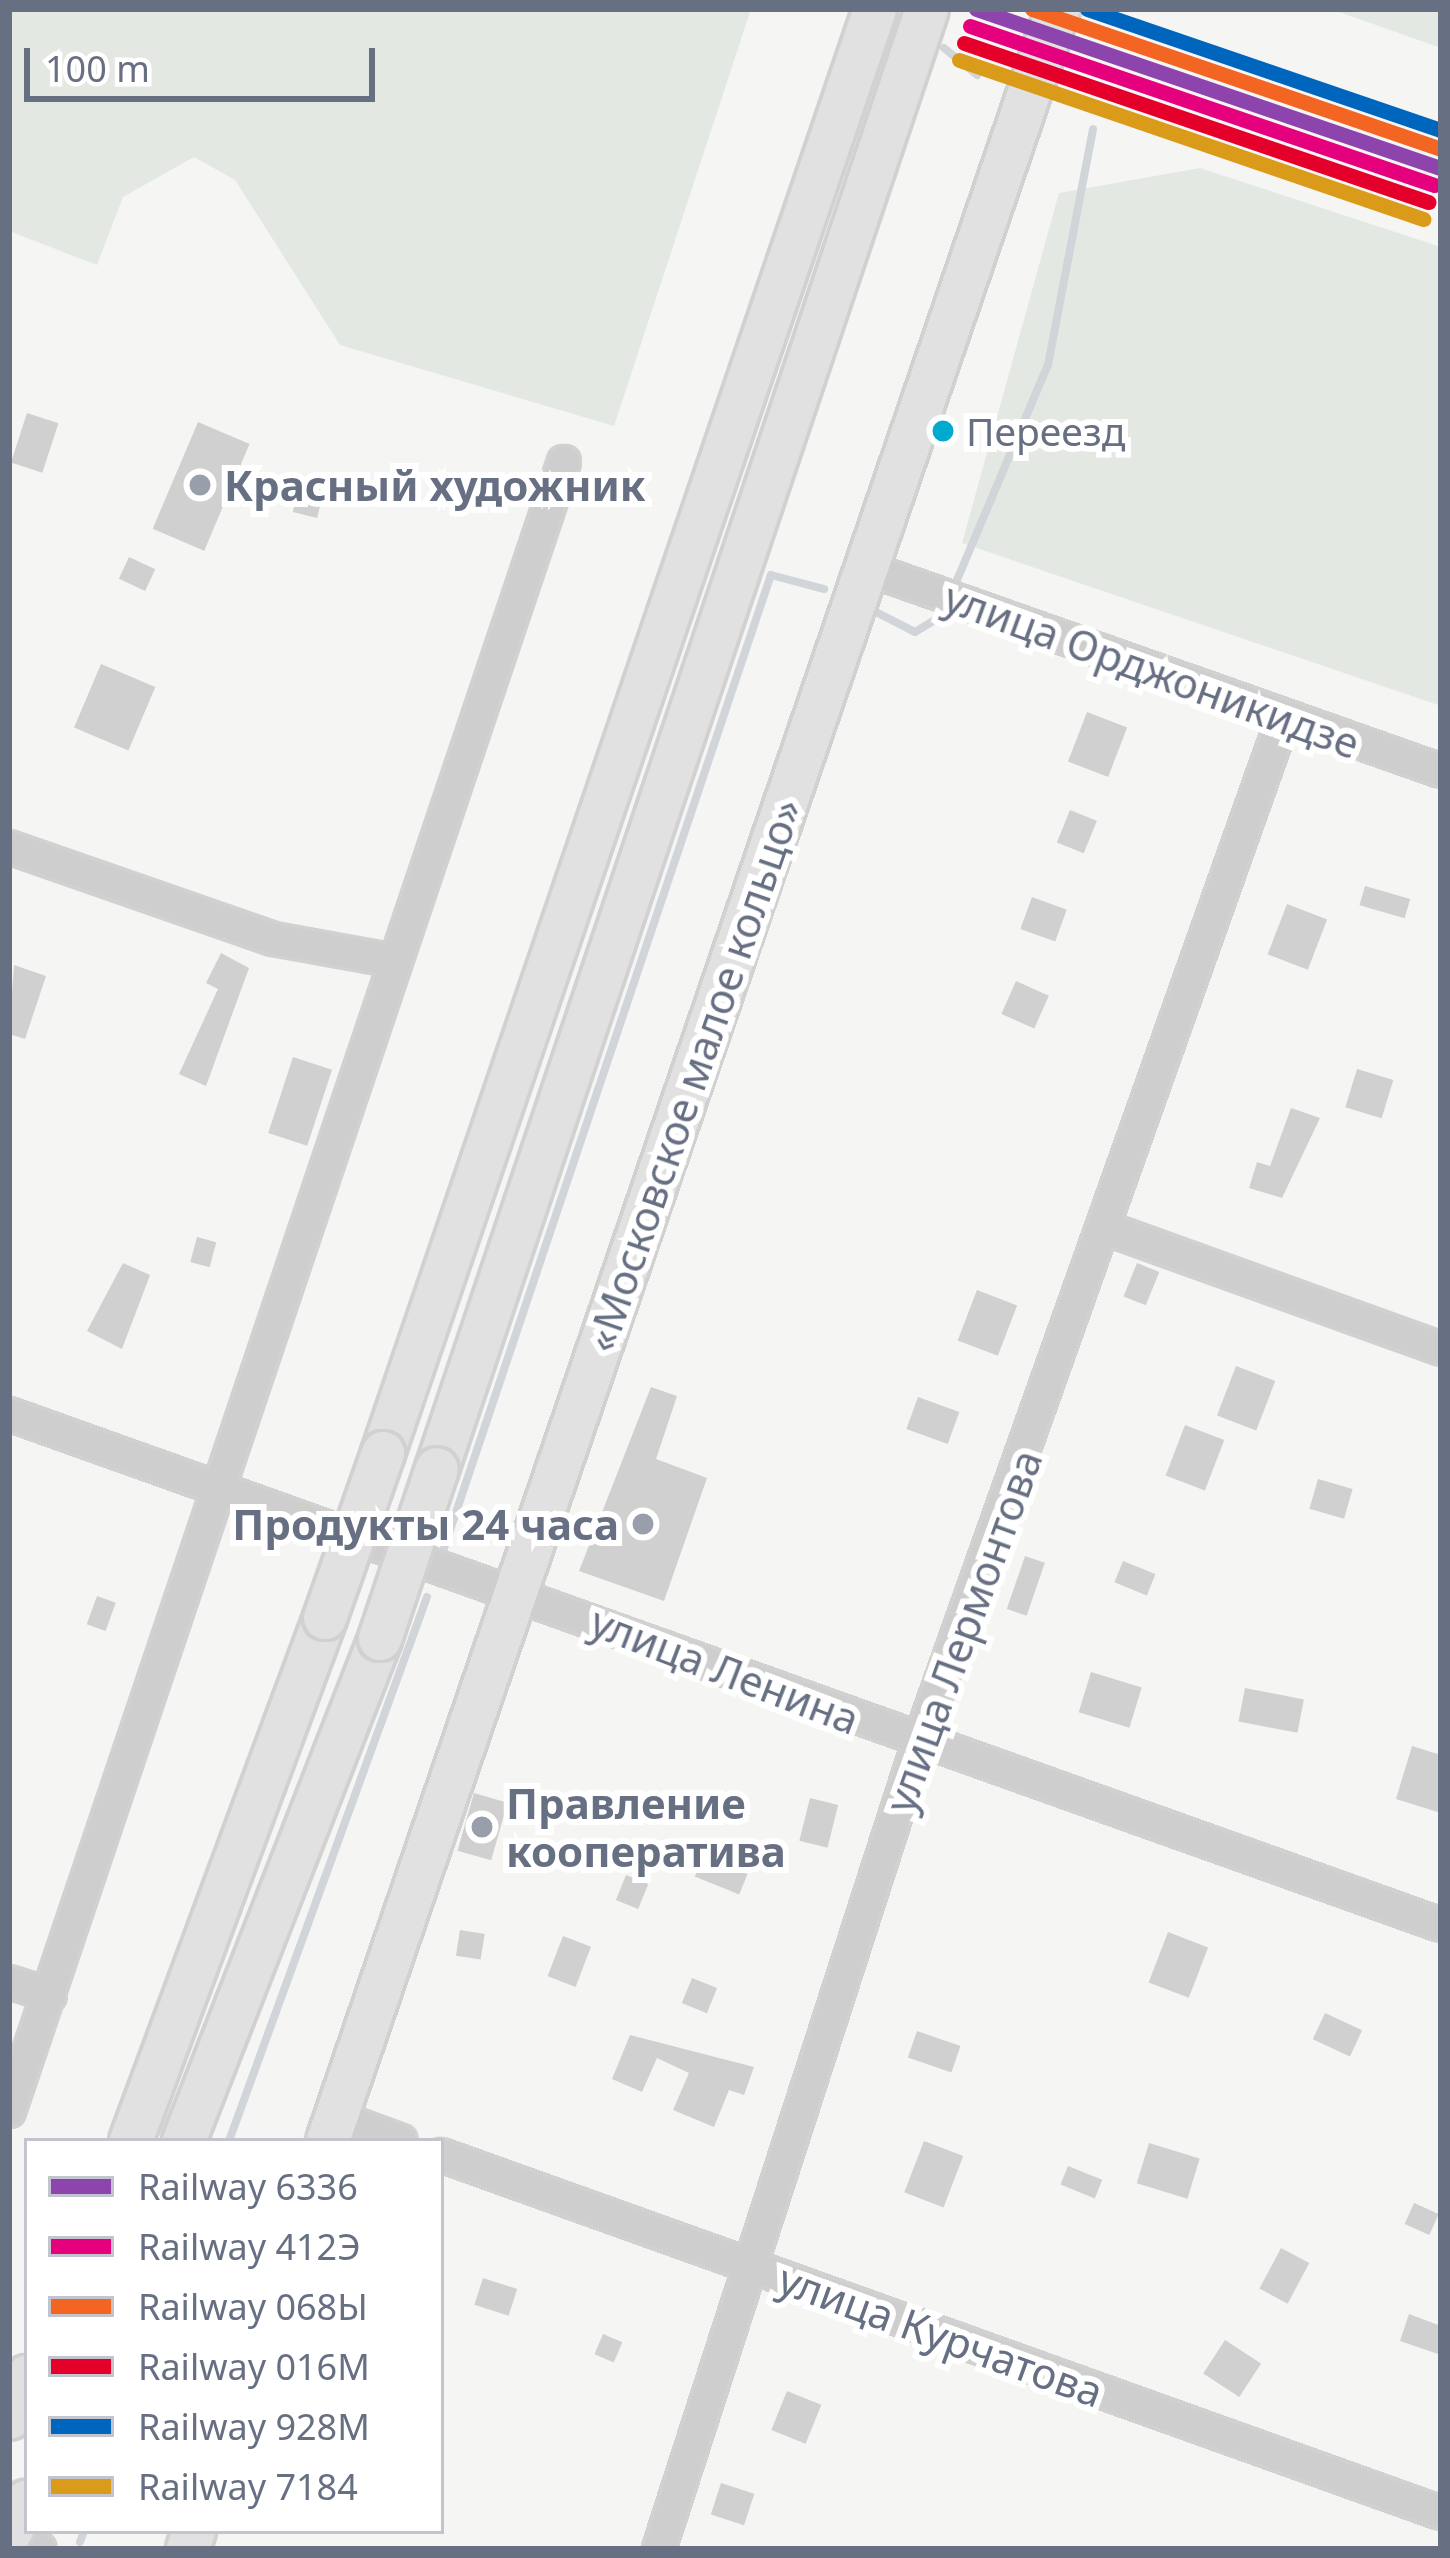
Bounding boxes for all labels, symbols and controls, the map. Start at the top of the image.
scale bar [30,24,381,98]
text: 100 m [45,44,150,93]
place label: Переезд [966,408,1125,454]
marker: Переезд [932,420,954,442]
place label: Красный художник [224,460,646,510]
marker: Красный художник [187,472,213,498]
street label: улица Орджоникидзе [938,571,1366,769]
street label: «Московское малое кольцо» [574,792,812,1358]
street label: улица Лермонтова [874,1443,1052,1819]
place label: Продукты 24 часа [232,1499,619,1549]
marker: Продукты 24 часа [630,1511,656,1537]
street label: улица Ленина [584,1596,866,1744]
place label: Правление кооператива [506,1778,786,1876]
marker: Правление кооператива [469,1814,495,1840]
legend [24,2138,444,2534]
text: Railway 6336 [138,2162,358,2211]
text: Railway 412Э [138,2222,360,2271]
street label: улица Курчатова [772,2253,1110,2417]
text: Railway 068Ы [138,2282,368,2331]
text: Railway 016М [138,2342,370,2391]
text: Railway 928М [138,2402,370,2451]
text: Railway 7184 [138,2462,358,2511]

